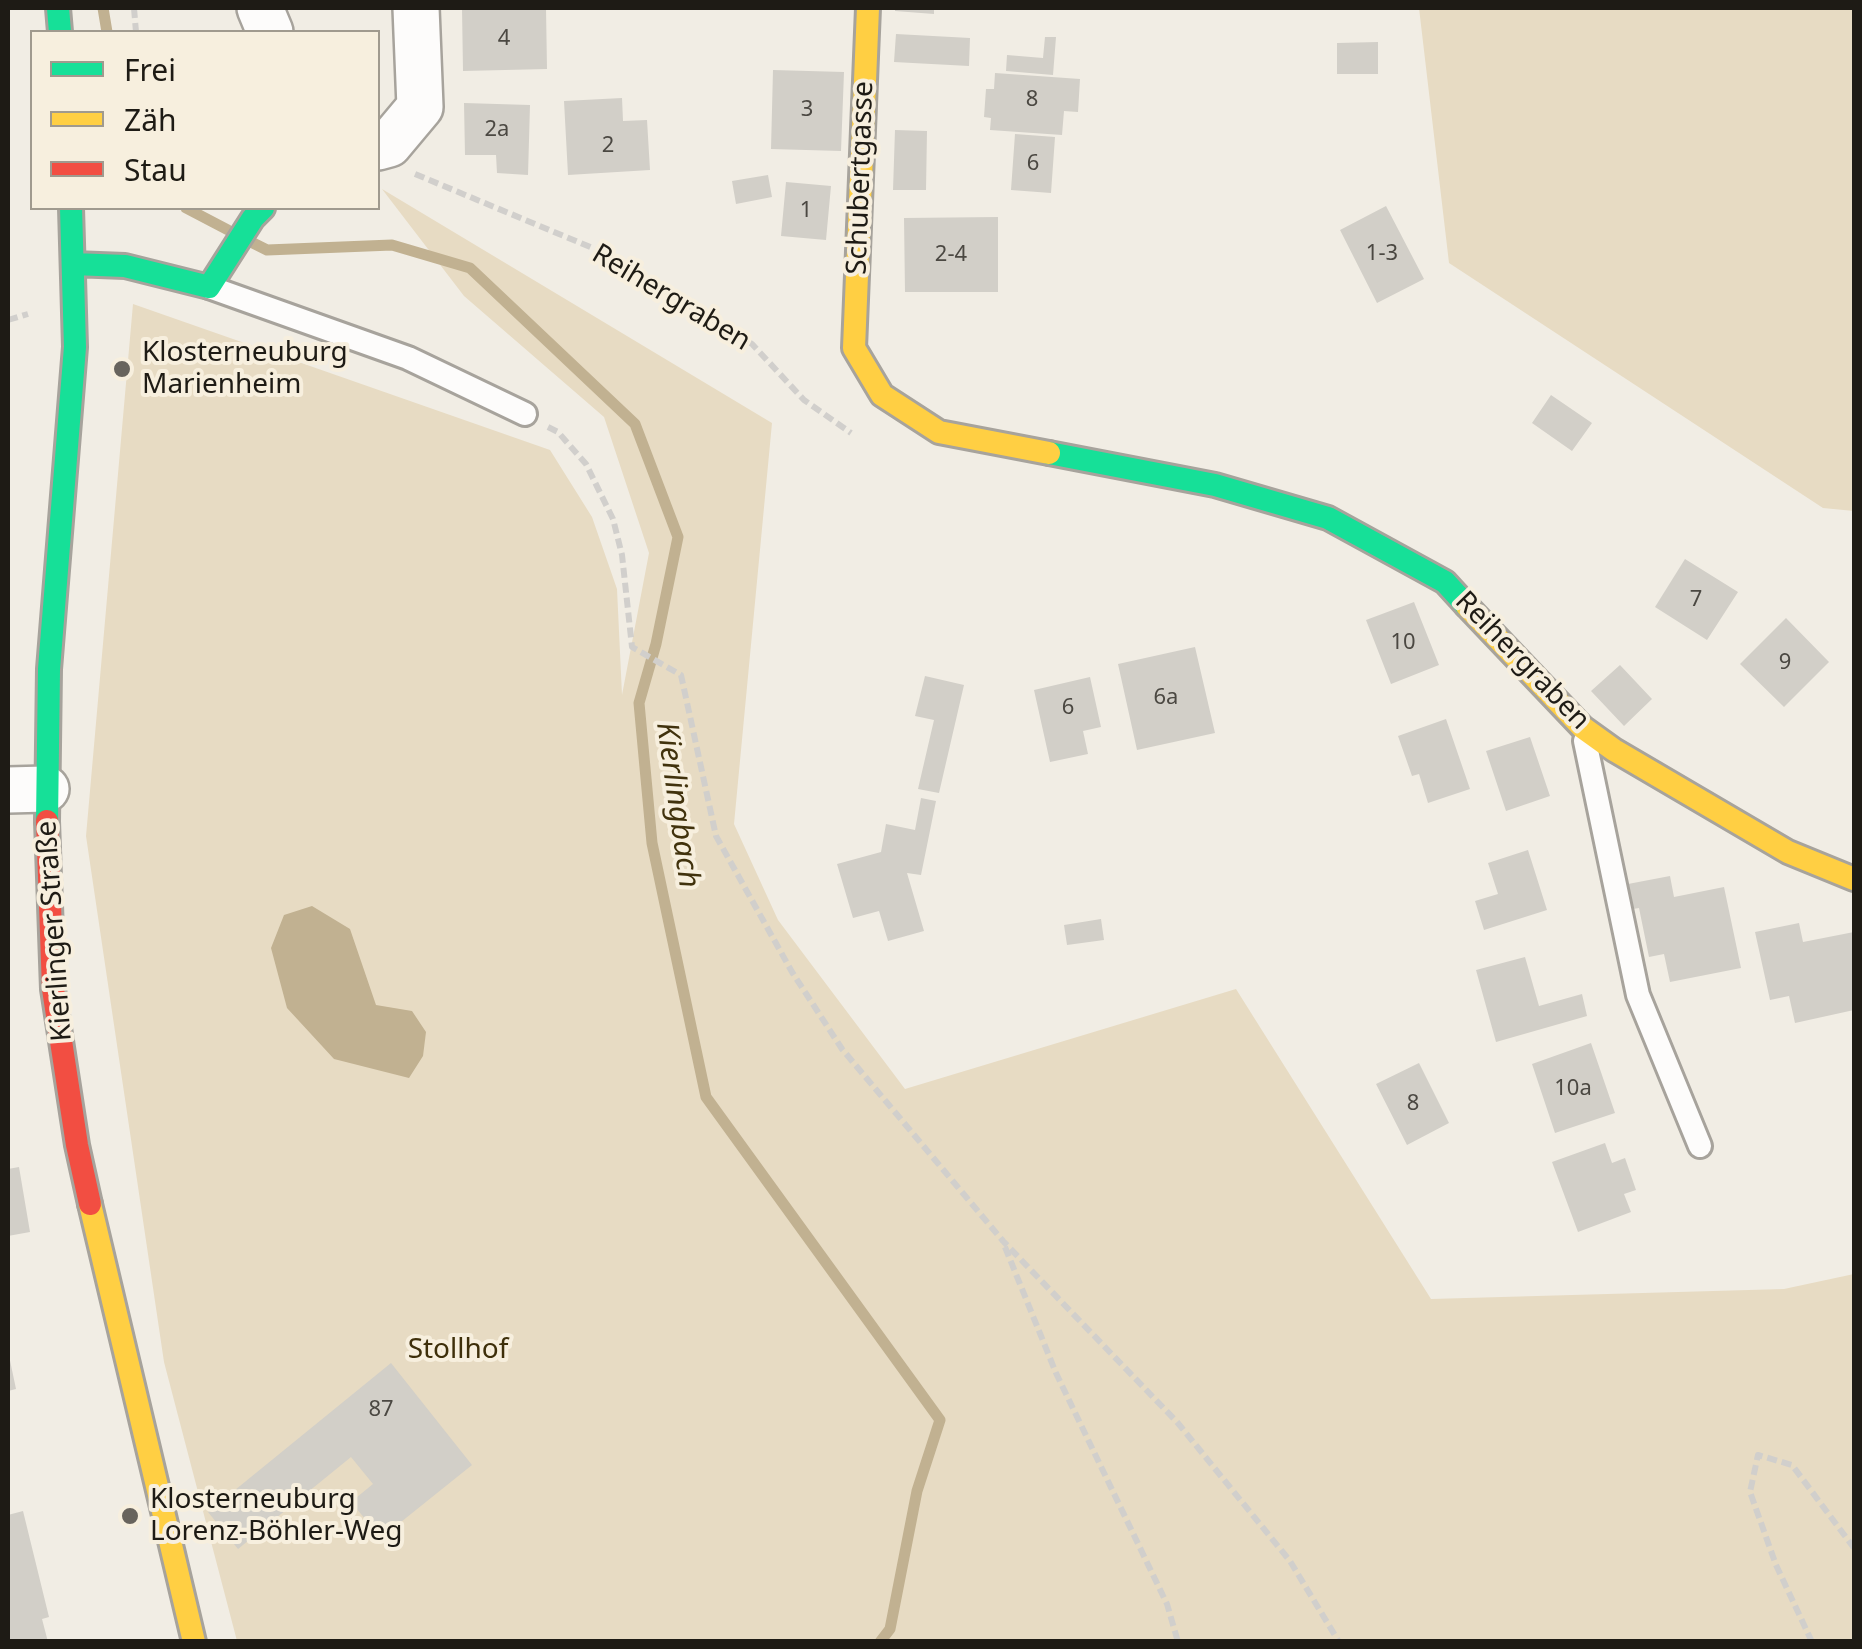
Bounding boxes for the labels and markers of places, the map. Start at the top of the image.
place label: Klosterneuburg Marienheim [142,336,348,402]
marker: Klosterneuburg Marienheim [111,358,133,380]
place label: Klosterneuburg Lorenz-Böhler-Weg [150,1483,402,1549]
marker: Klosterneuburg Lorenz-Böhler-Weg [119,1505,141,1527]

